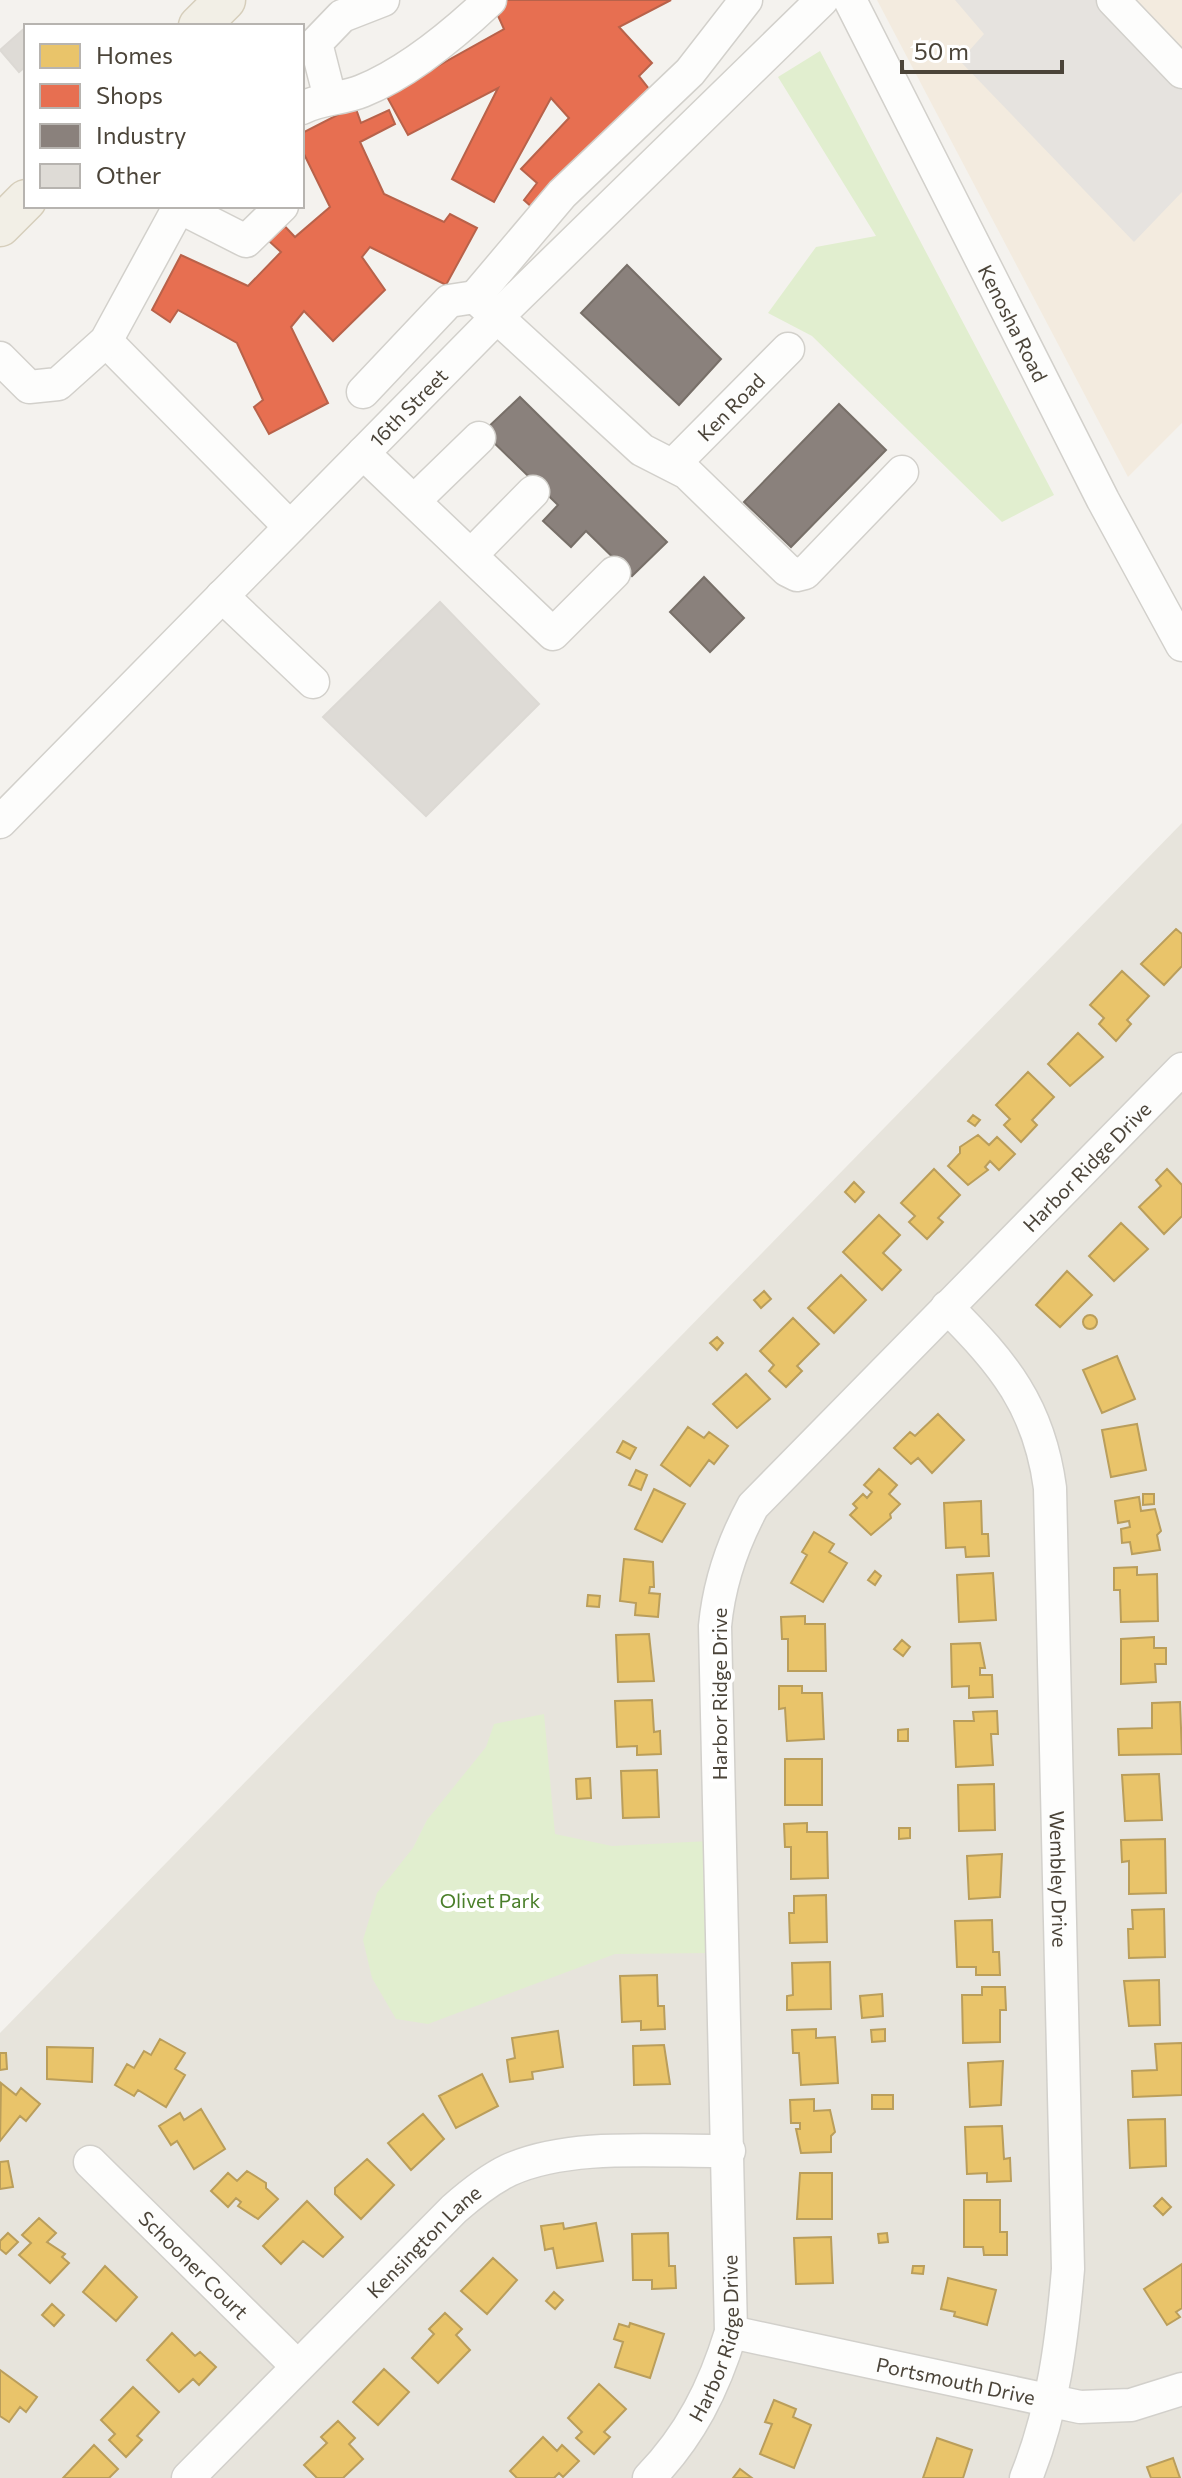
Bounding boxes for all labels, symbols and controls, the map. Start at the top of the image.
legend [24,24,304,208]
scale bar [902,24,1062,74]
text: 50 m [914,36,969,65]
text: Homes [96,40,173,69]
text: Shops [96,80,163,109]
text: Industry [96,120,186,149]
text: Other [96,160,162,189]
street label: Kenosha Road [974,260,1053,386]
street label: 16th Street [364,363,452,452]
street label: Ken Road [692,368,769,446]
street label: Harbor Ridge Drive [1017,1096,1155,1236]
street label: Harbor Ridge Drive [707,1608,731,1780]
street label: Wembley Drive [1045,1810,1073,1948]
park label: Olivet Park [440,1888,541,1912]
street label: Kensington Lane [361,2180,485,2302]
street label: Schooner Court [134,2205,254,2324]
street label: Harbor Ridge Drive [683,2255,744,2426]
street label: Portsmouth Drive [874,2352,1038,2409]

